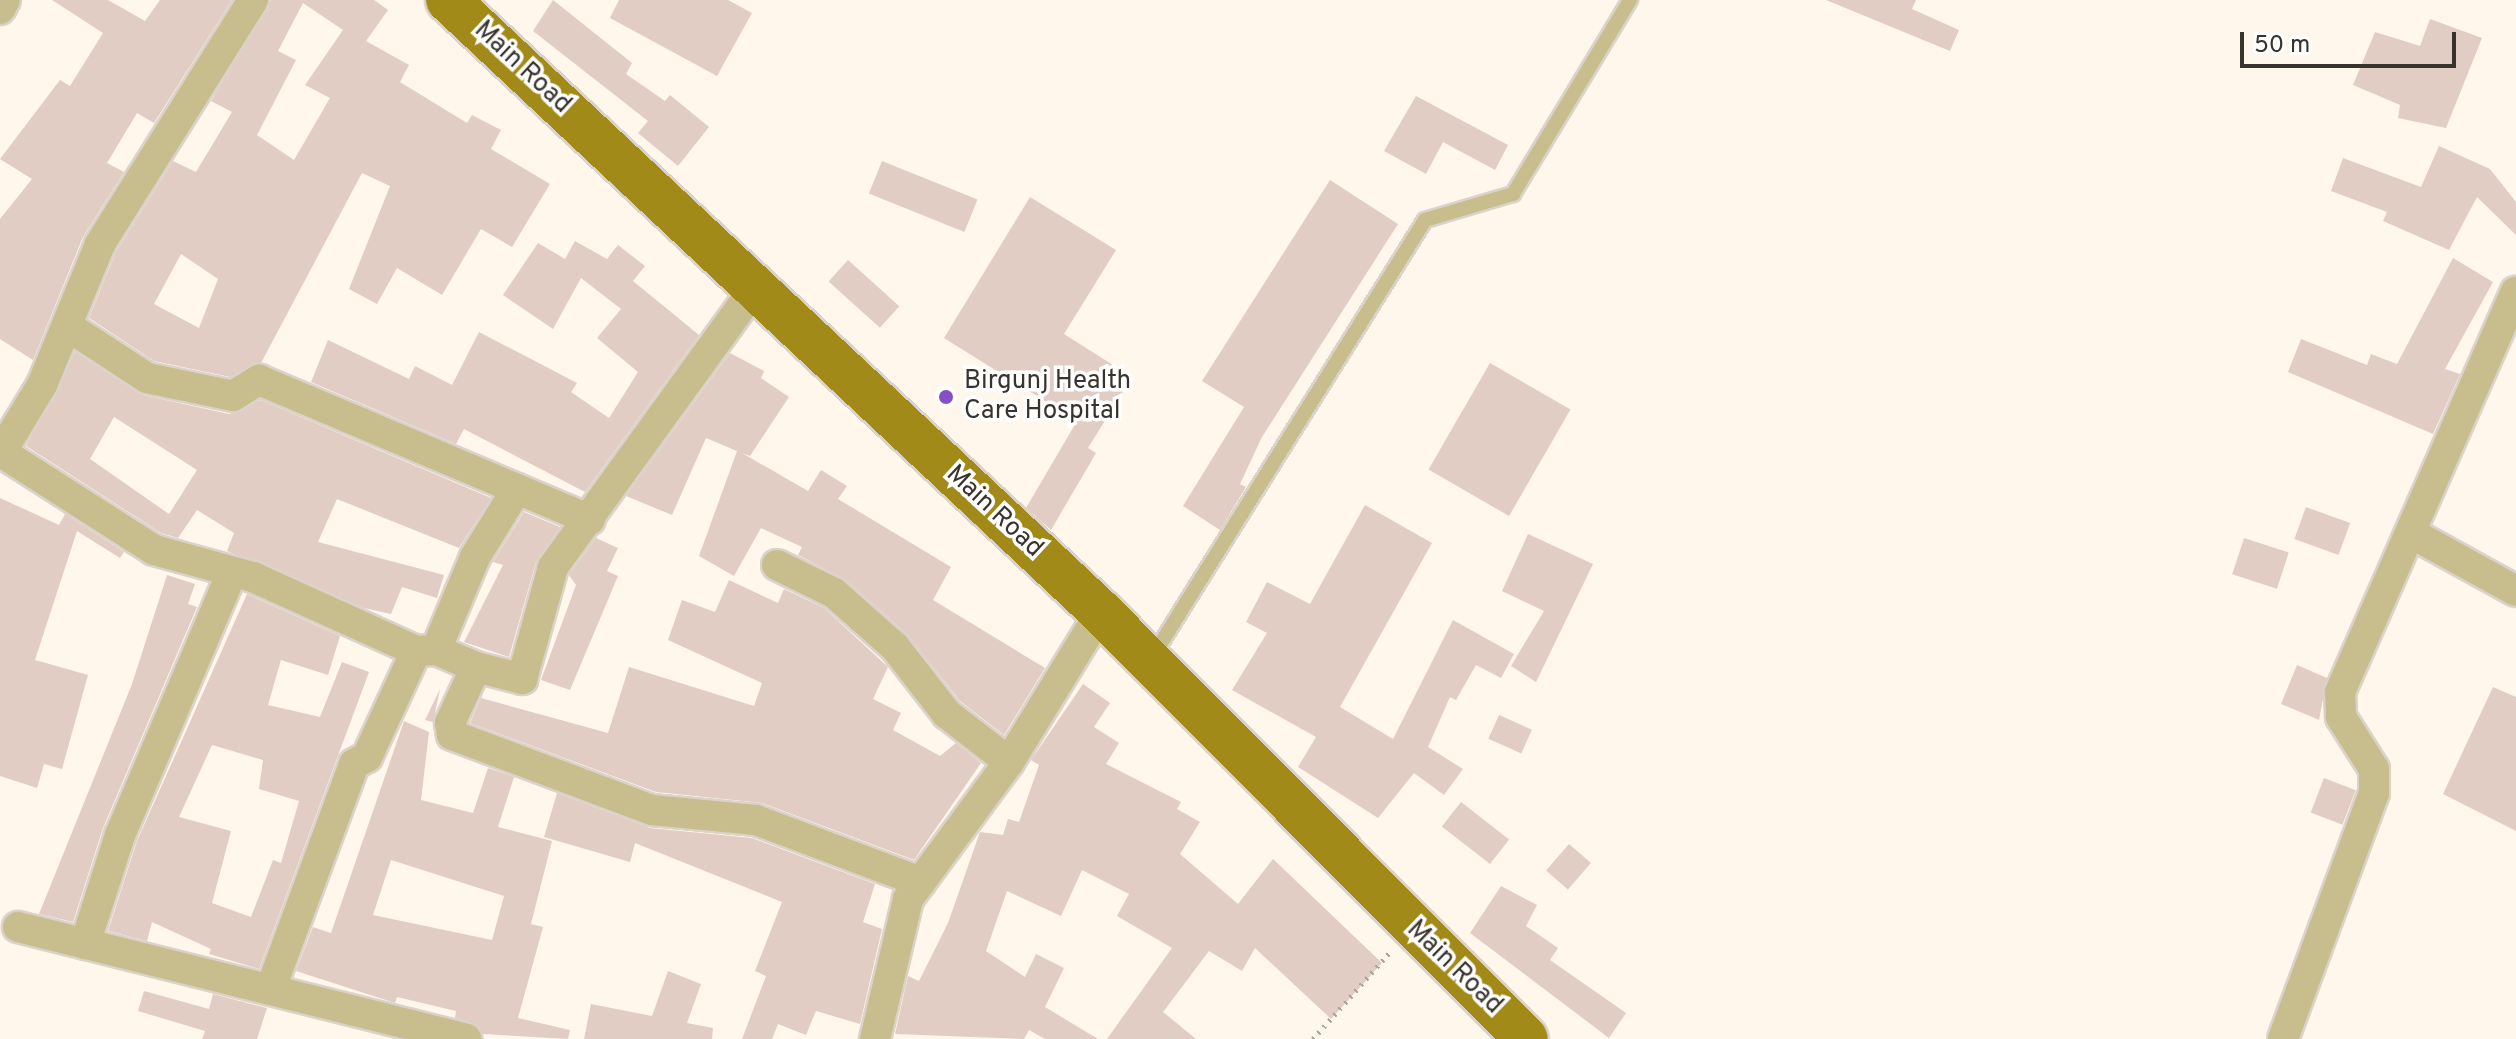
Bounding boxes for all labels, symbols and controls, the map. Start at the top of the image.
street label: Main Road [467,15,577,121]
scale bar [2244,16,2460,66]
text: 50 m [2254,31,2310,61]
place label: Birgunj Health Care Hospital [964,366,1131,428]
marker: Birgunj Health Care Hospital [935,386,957,408]
street label: Main Road [939,459,1049,565]
street label: Main Road [1400,915,1508,1021]

